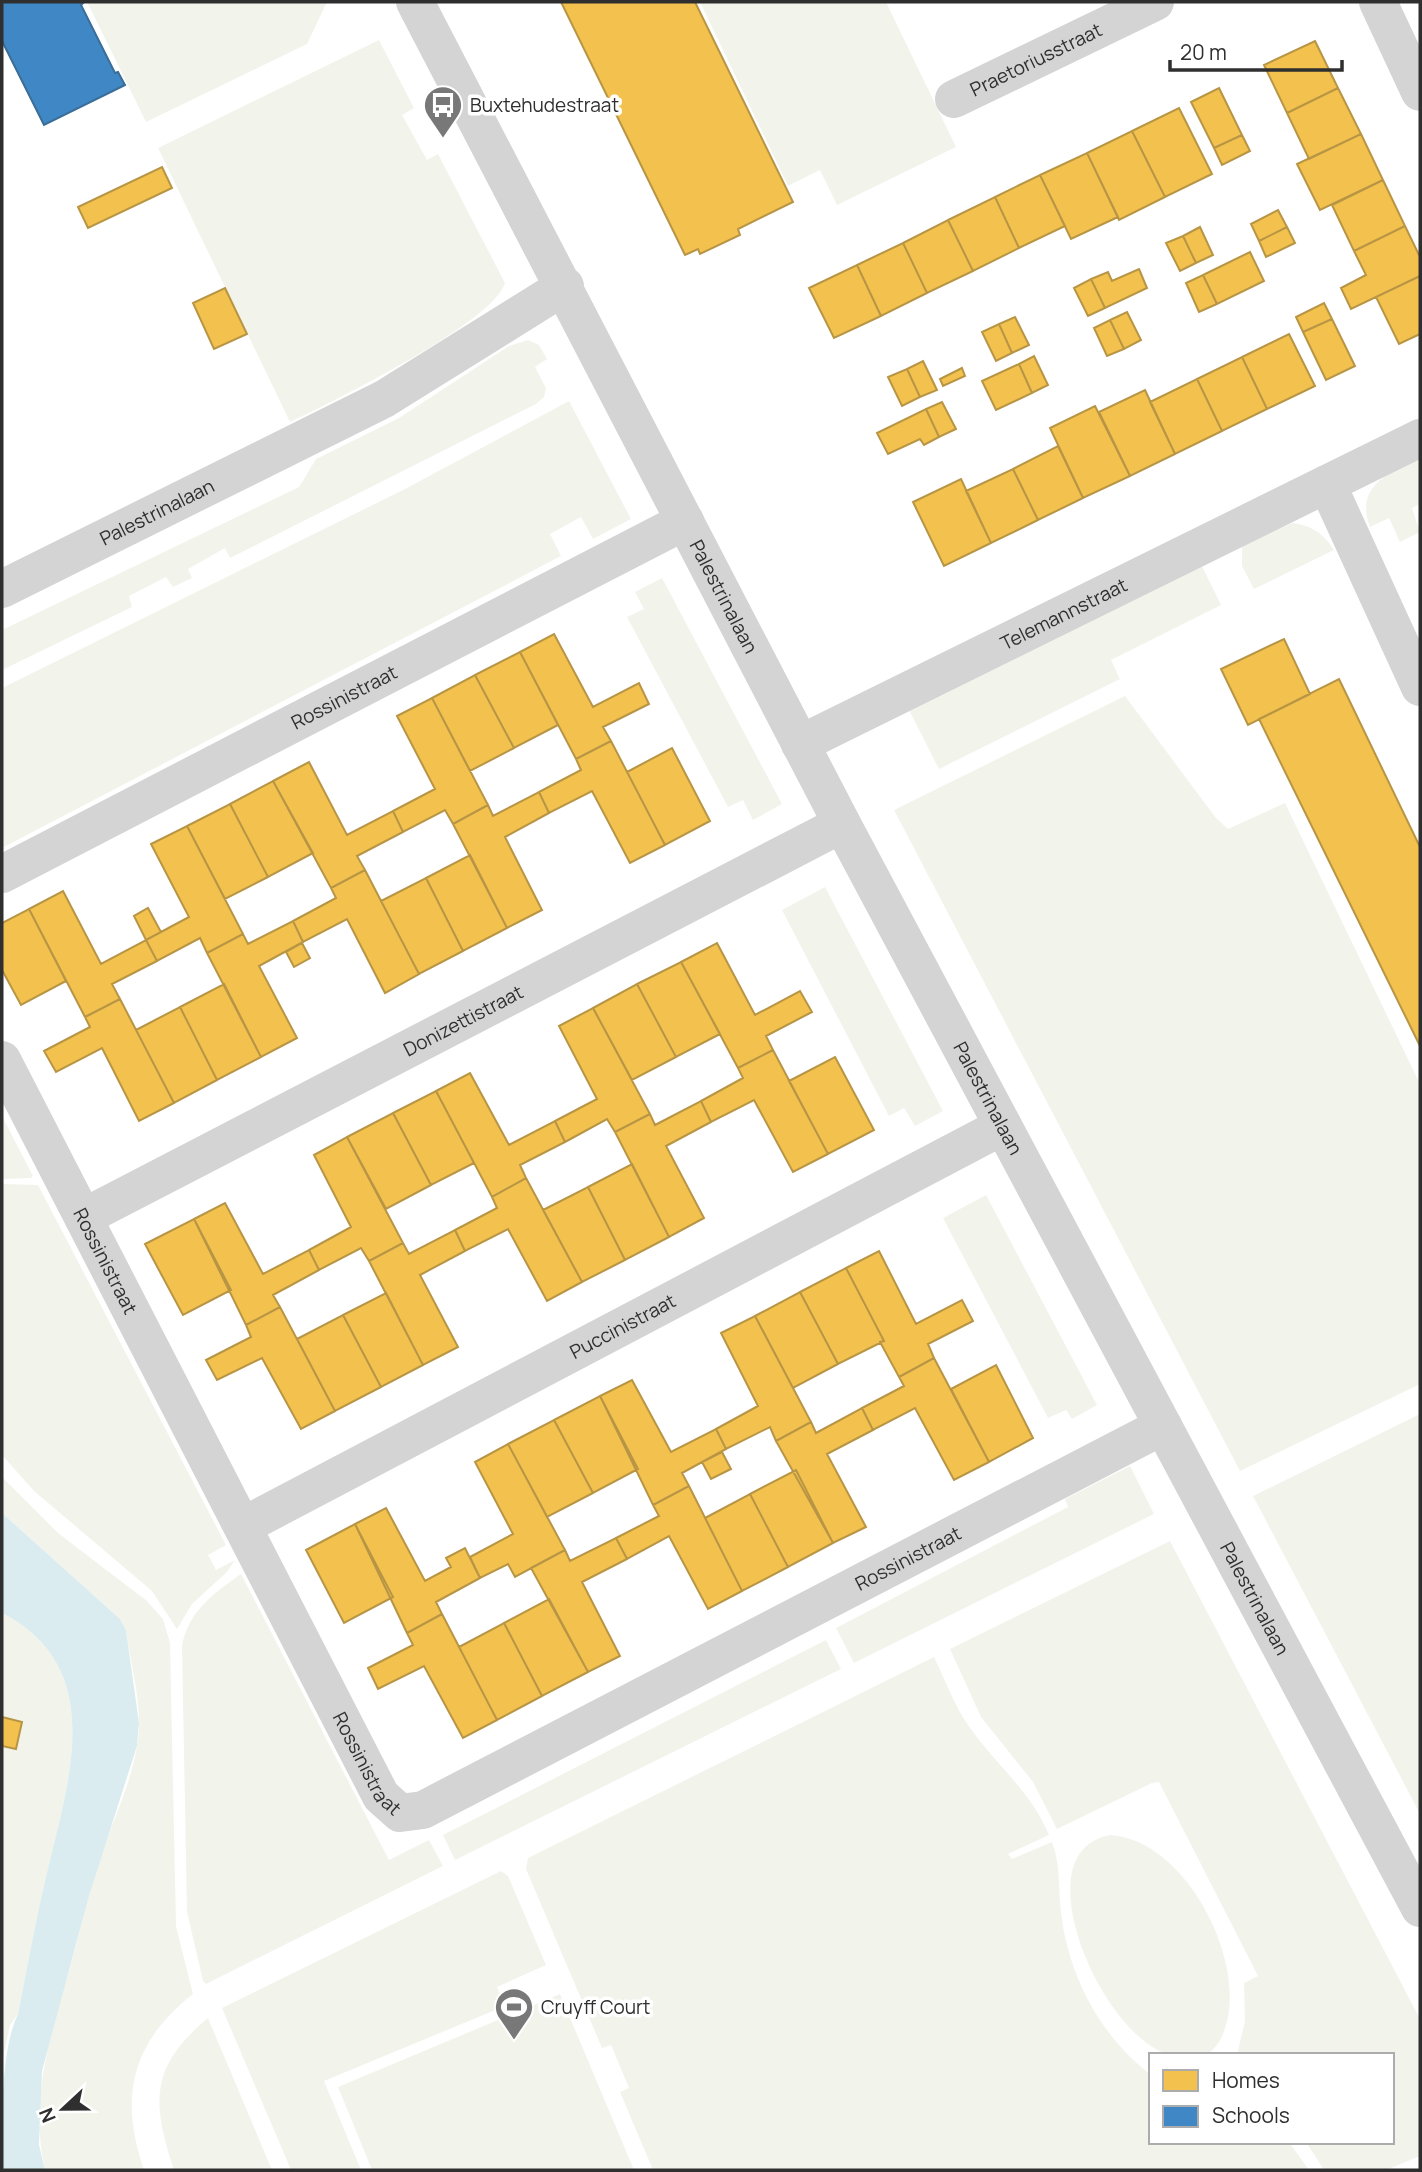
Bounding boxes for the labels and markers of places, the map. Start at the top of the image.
bus stop icon: Buxtehudestraat [422,84,464,139]
place label: Buxtehudestraat [470,92,619,118]
sports icon: Cruyff Court [493,1986,535,2041]
place label: Cruyff Court [541,1994,650,2020]

